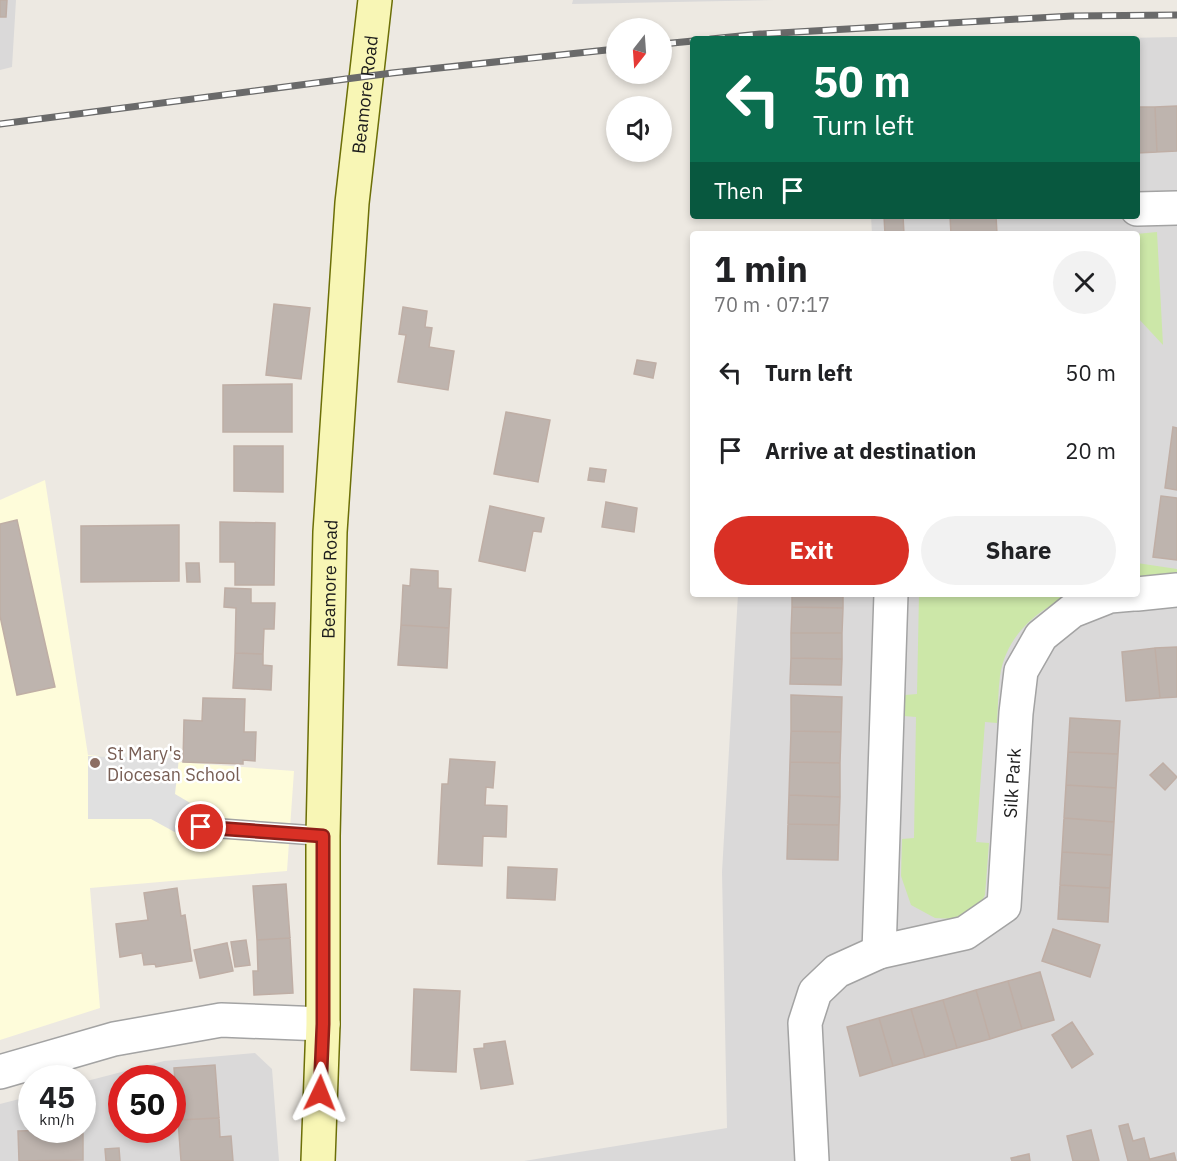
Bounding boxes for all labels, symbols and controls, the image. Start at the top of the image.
north arrow [606,18,672,84]
map controls [606,18,672,162]
street label: Beamore Road [346,34,382,155]
text: 50 m [813,54,911,109]
icon: left [714,60,792,138]
button: sound [606,96,672,162]
text: Turn left [813,107,914,142]
icon: arrive [776,174,809,207]
text: Then [714,176,764,205]
text: 1 min [714,245,808,292]
button: close [1053,251,1116,314]
text: 70 m · 07:17 [714,291,830,318]
icon: left [714,356,747,389]
text: Turn left [765,358,853,387]
text: 50 m [1065,358,1116,387]
icon: arrive [714,434,747,467]
text: Arrive at destination [765,436,976,465]
text: 20 m [1065,436,1116,465]
button: Exit [714,516,909,585]
button: Share [921,516,1116,585]
street label: Beamore Road [316,519,342,639]
place label: St Mary's Diocesan School [107,742,240,786]
street label: Silk Park [998,747,1025,819]
marker: St Mary's Diocesan School [88,756,102,770]
pin [175,801,226,852]
icon: arrive [184,810,217,843]
position arrow [288,1061,352,1125]
speed limit sign: 50 [108,1065,186,1143]
text: 45 [39,1077,75,1116]
text: km/h [39,1110,75,1129]

